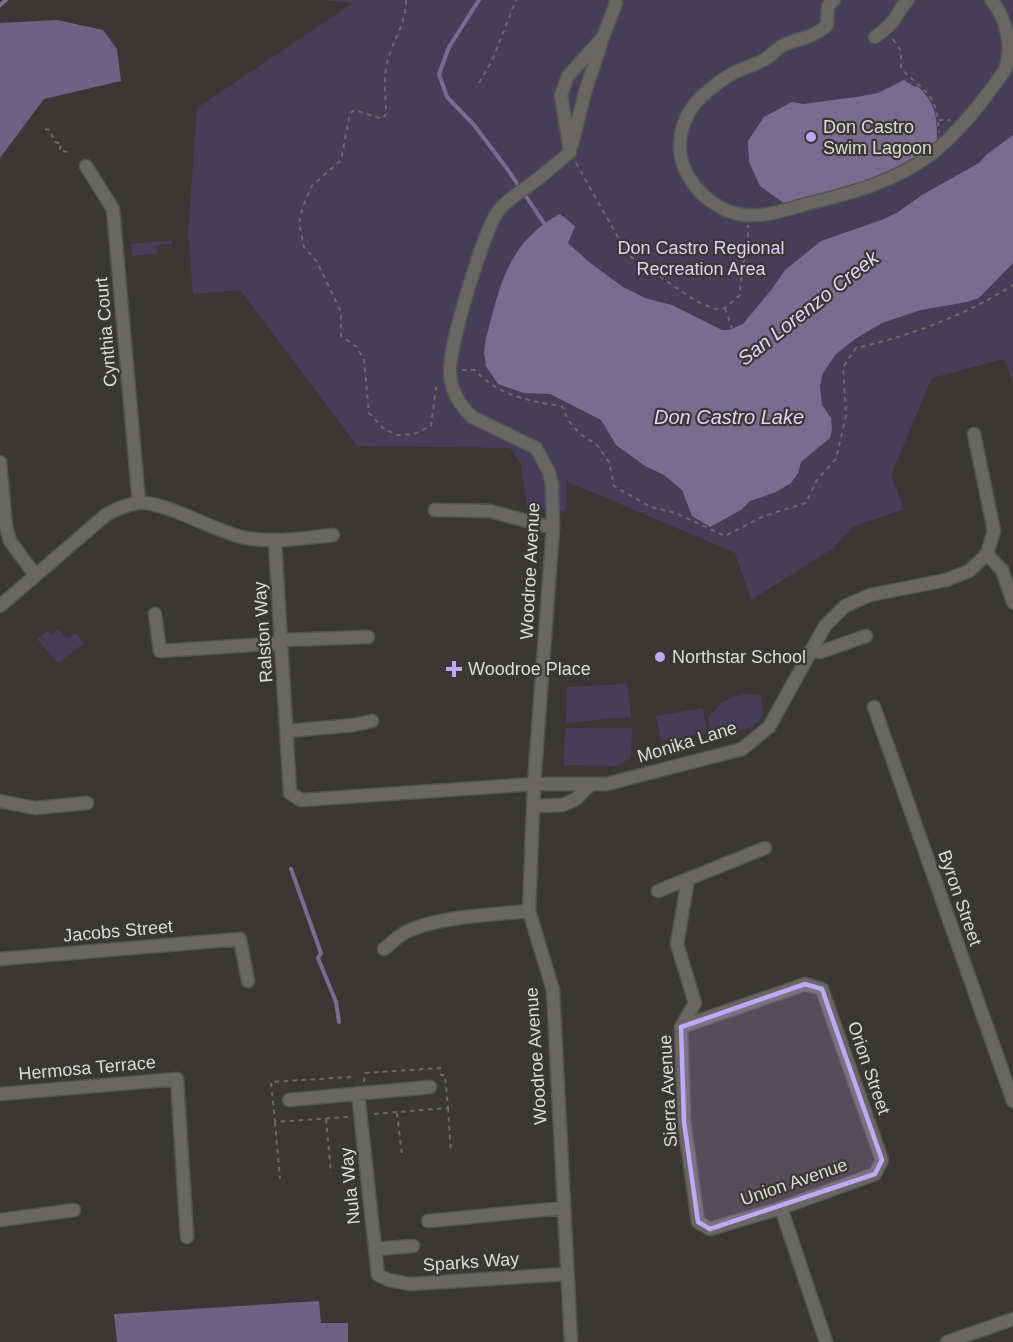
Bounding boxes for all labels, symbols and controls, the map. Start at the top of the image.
place label: Don Castro Swim Lagoon [823,117,932,158]
marker: Don Castro Swim Lagoon [804,130,818,144]
park label: Don Castro Regional Recreation Area [617,238,785,279]
water label: San Lorenzo Creek [733,246,883,370]
street label: Cynthia Court [91,276,121,388]
water label: Don Castro Lake [654,406,804,428]
street label: Woodroe Avenue [516,502,544,640]
street label: Ralston Way [249,581,277,683]
place label: Northstar School [672,647,806,667]
marker: Northstar School [653,650,667,664]
place label: Woodroe Place [468,659,591,679]
marker: Woodroe Place [445,660,463,678]
street label: Monika Lane [635,717,739,767]
street label: Byron Street [934,847,986,949]
street label: Jacobs Street [62,916,174,946]
street label: Woodroe Avenue [521,987,551,1125]
street label: Orion Street [844,1019,894,1117]
street label: Sierra Avenue [655,1034,681,1148]
street label: Hermosa Terrace [18,1052,156,1084]
street label: Nula Way [336,1146,364,1226]
street label: Union Avenue [738,1154,850,1210]
street label: Sparks Way [422,1249,520,1275]

